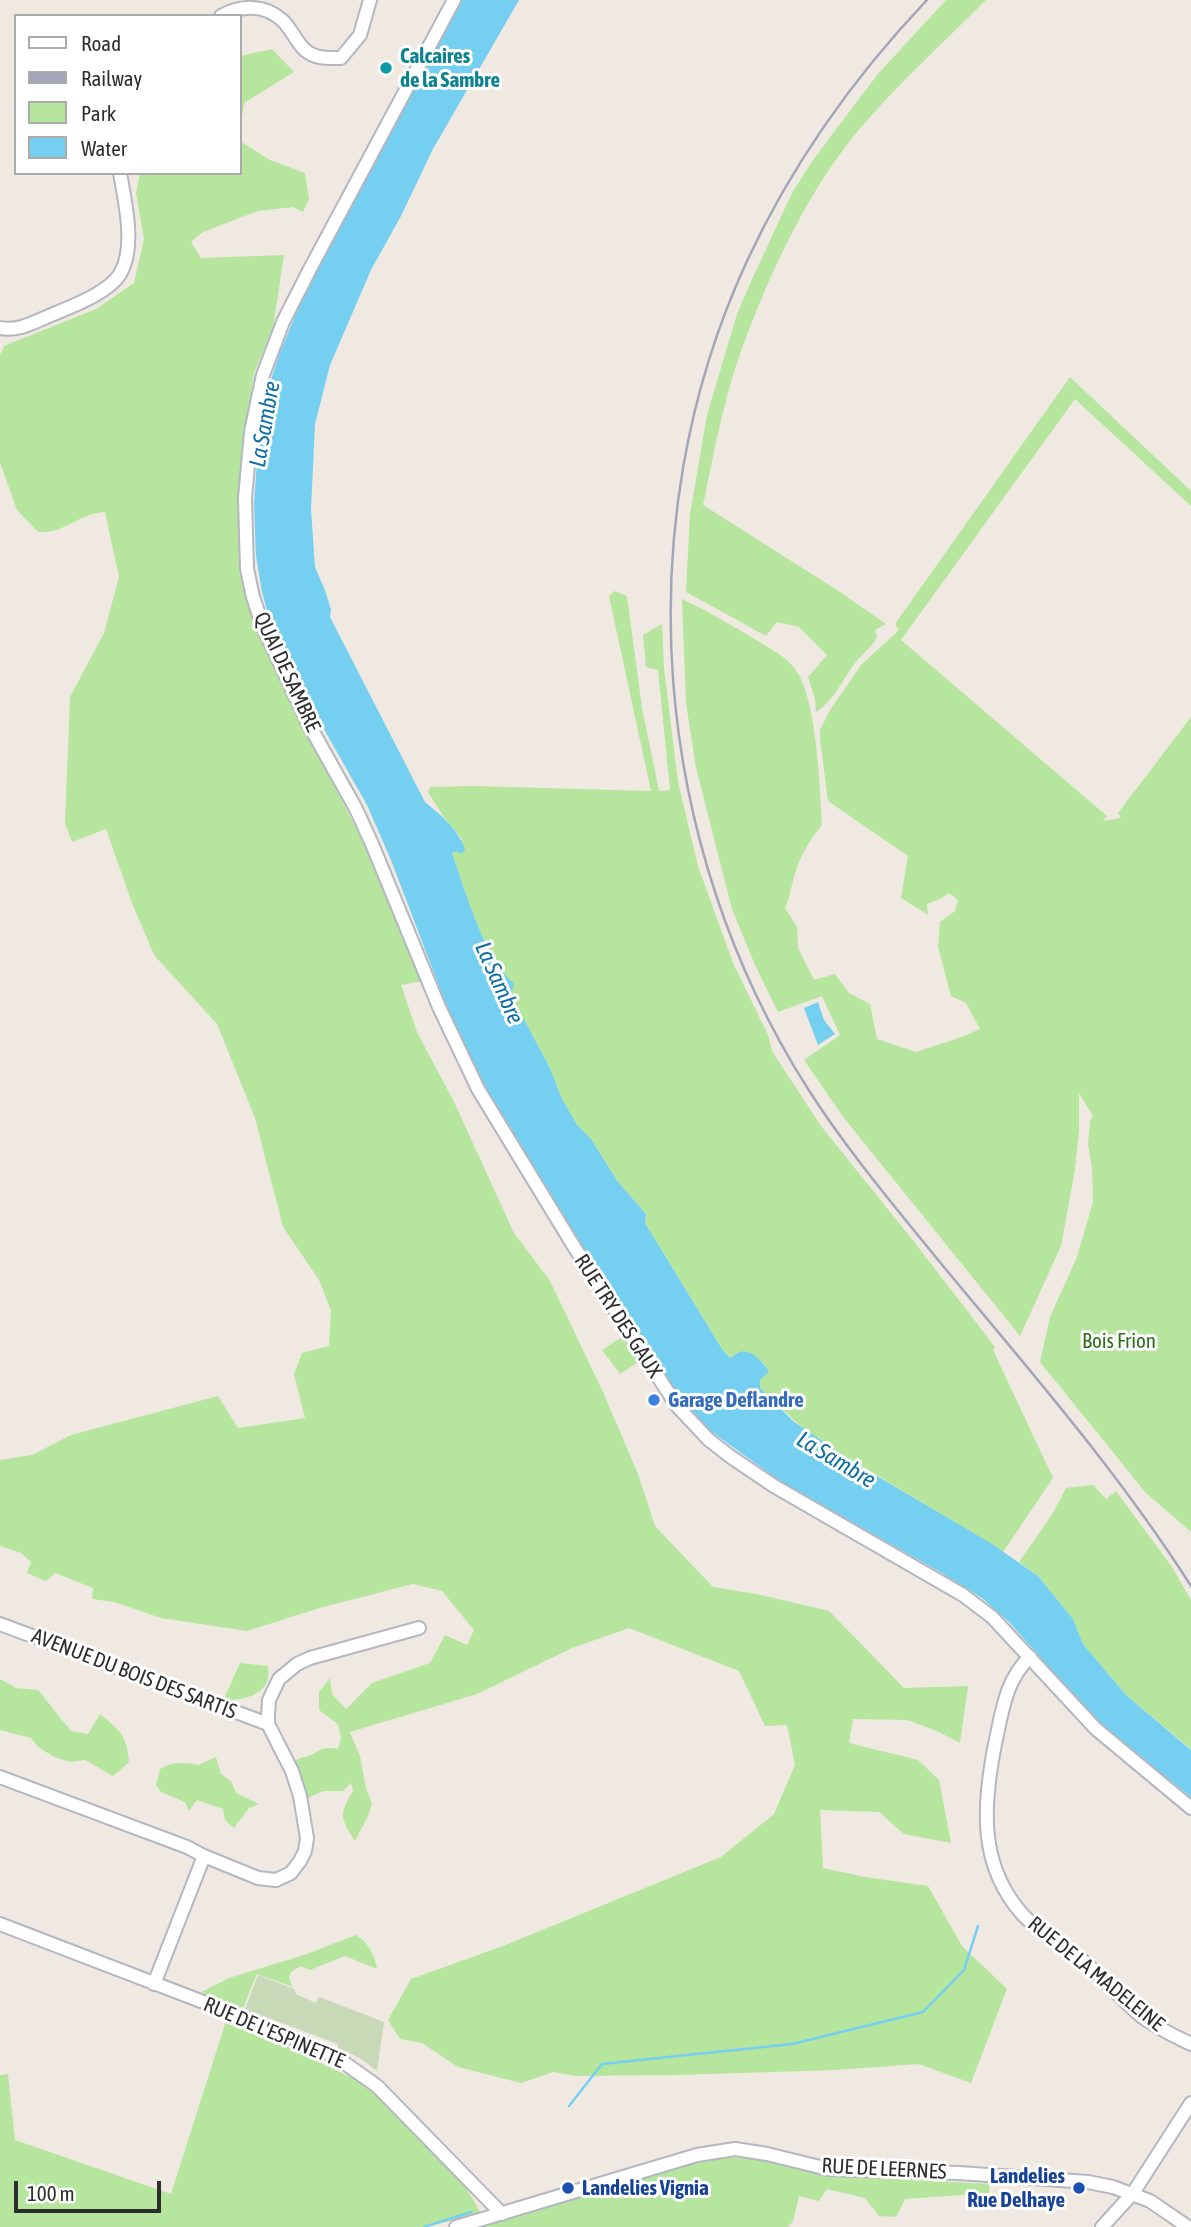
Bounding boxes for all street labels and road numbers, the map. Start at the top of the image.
street label: QUAI DE SAMBRE [248,608,326,736]
street label: RUE TRY DES GAUX [569,1250,667,1382]
street label: AVENUE DU BOIS DES SARTIS [28,1623,240,1725]
street label: RUE DE LA MADELEINE [1023,1911,1169,2037]
street label: RUE DE L'ESPINETTE [200,1992,348,2074]
street label: RUE DE LEERNES [821,2153,947,2185]

